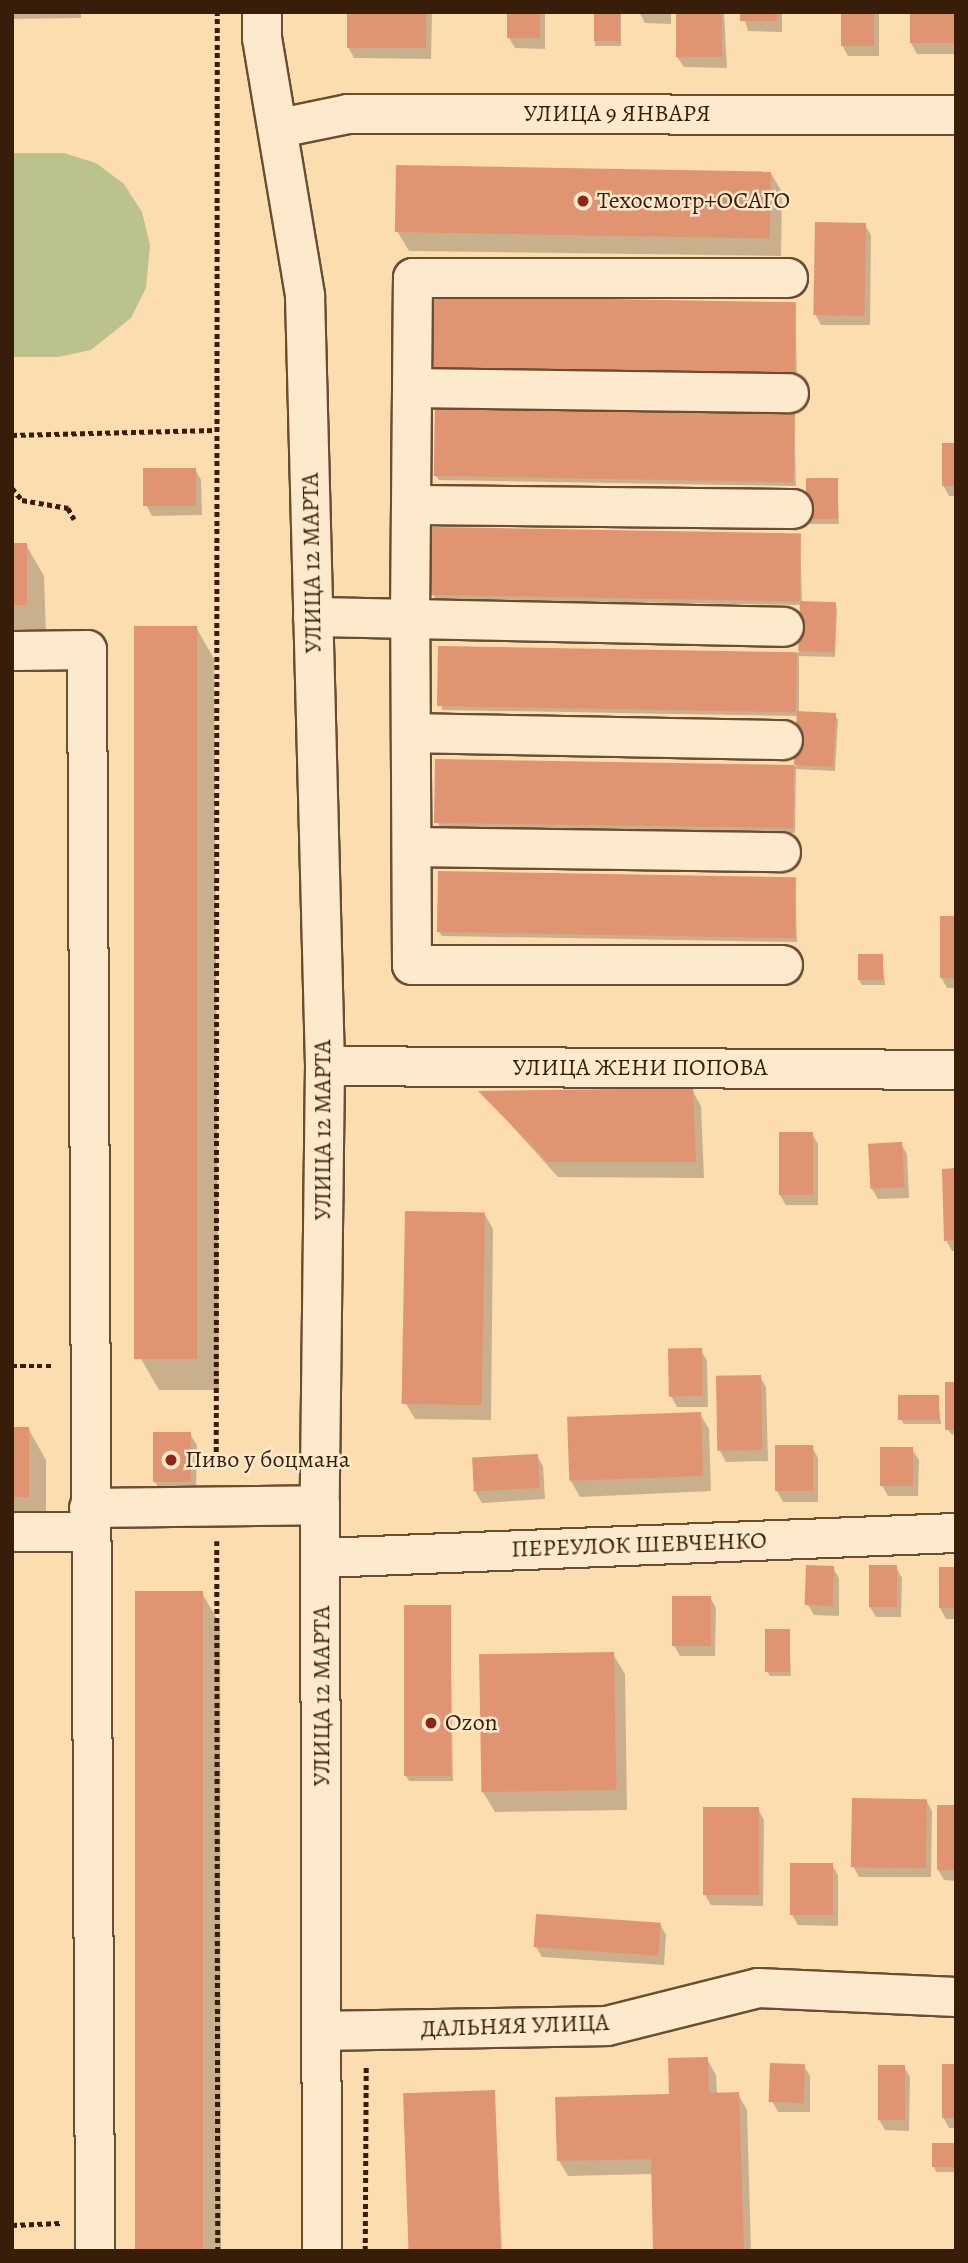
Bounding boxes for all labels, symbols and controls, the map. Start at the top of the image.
street label: УЛИЦА 9 ЯНВАРЯ [523,100,711,128]
place label: Техосмотр+ОСАГО [597,187,790,215]
marker: Техосмотр+ОСАГО [575,193,591,209]
street label: УЛИЦА 12 МАРТА [296,472,328,654]
street label: УЛИЦА 12 МАРТА [309,1040,337,1220]
street label: УЛИЦА ЖЕНИ ПОПОВА [512,1054,768,1082]
place label: Пиво у боцмана [185,1446,350,1474]
marker: Пиво у боцмана [163,1452,179,1468]
street label: ПЕРЕУЛОК ШЕВЧЕНКО [511,1526,767,1564]
street label: УЛИЦА 12 МАРТА [308,1606,336,1786]
place label: Ozon [445,1709,498,1737]
marker: Ozon [423,1715,439,1731]
street label: ДАЛЬНЯЯ УЛИЦА [420,2008,610,2044]

